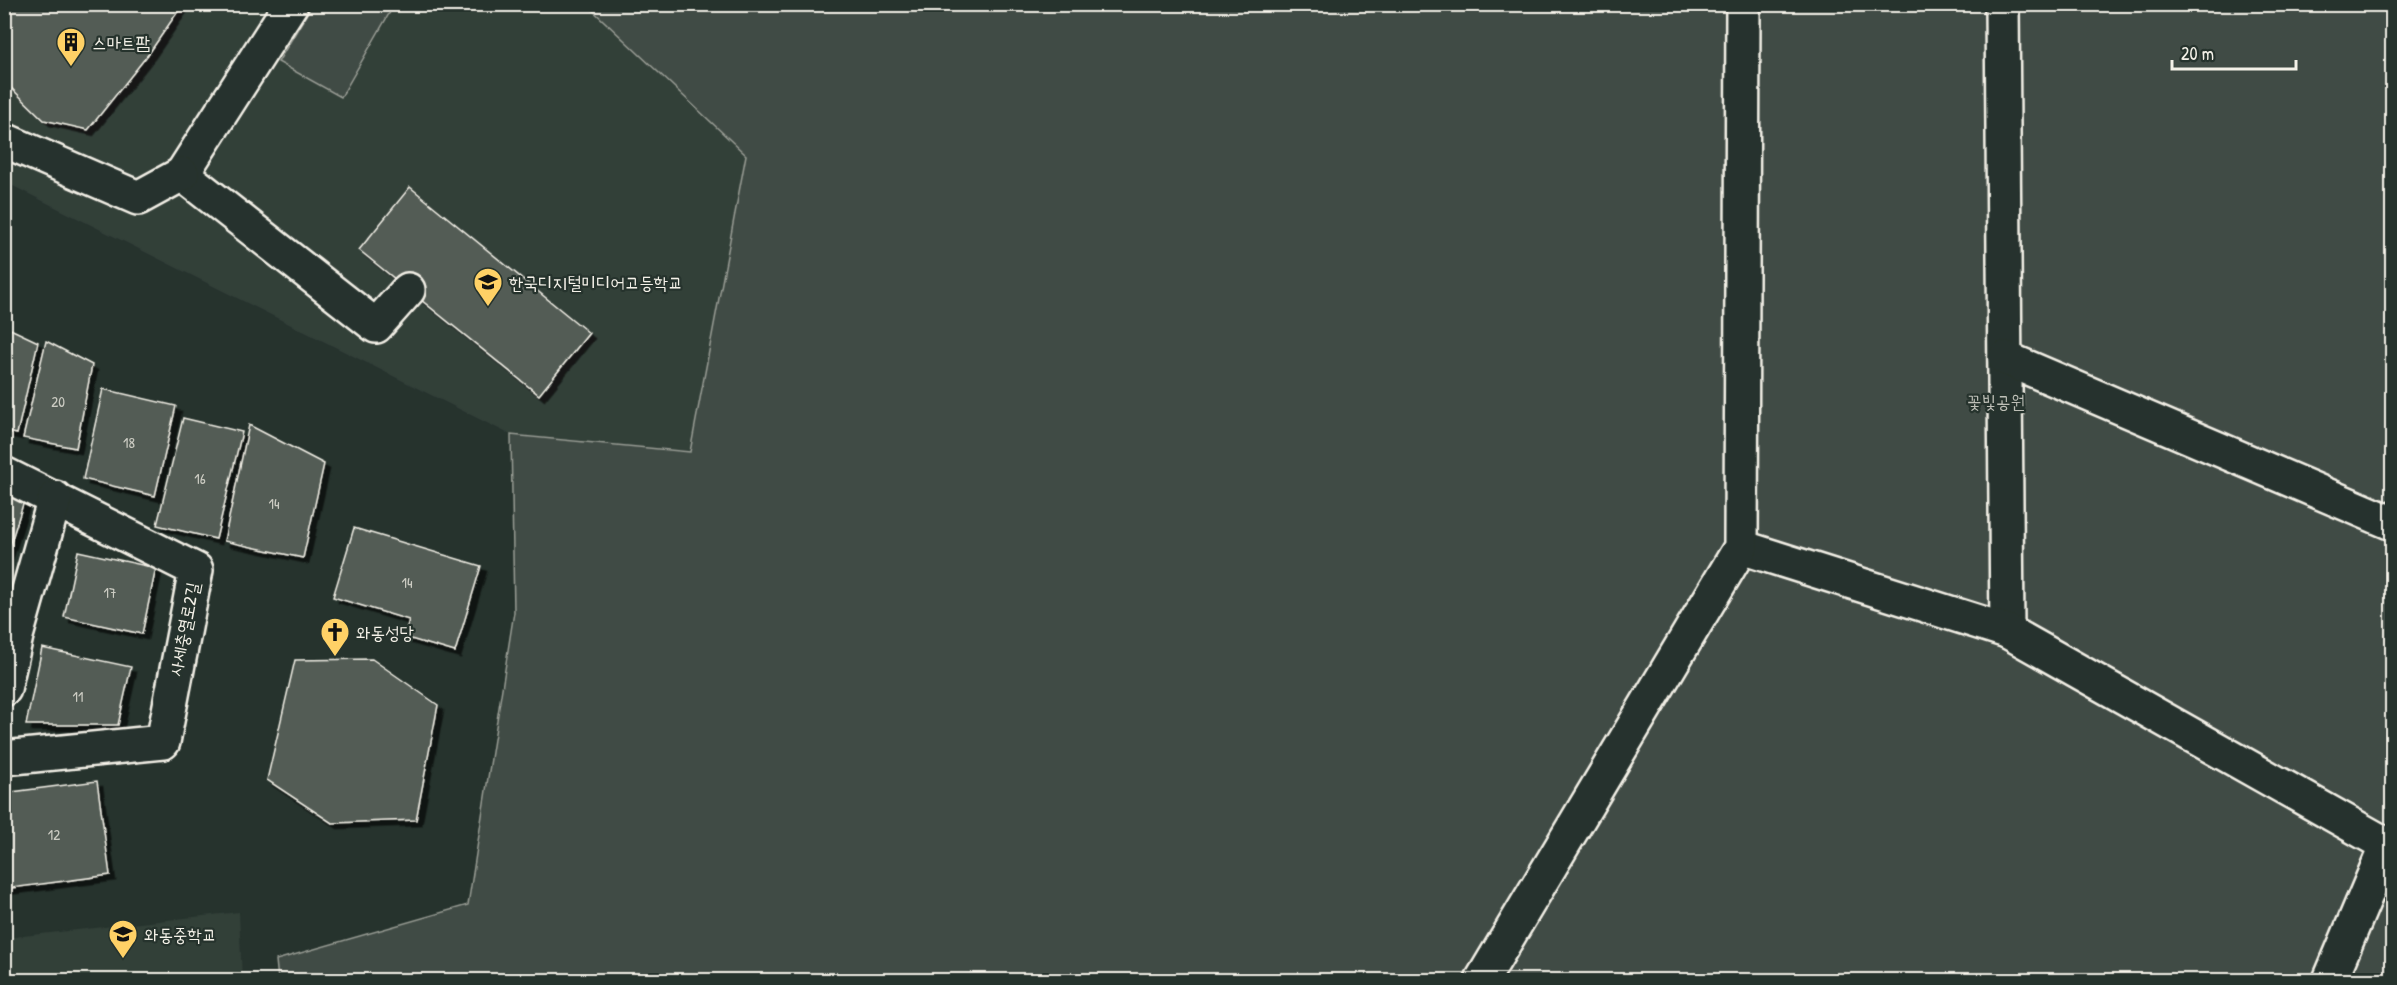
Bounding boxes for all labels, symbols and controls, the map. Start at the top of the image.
building icon: 스마트팜 [55,26,87,68]
place label: 스마트팜 [92,30,150,55]
scale bar [2172,33,2296,71]
text: 20 m [2181,41,2214,66]
school or university icon: 한국디지털미디어고등학교 [472,266,504,308]
place label: 한국디지털미디어고등학교 [509,270,683,295]
park label: 꽃빛공원 [1967,389,2025,414]
house number: 20 [51,391,65,412]
house number: 18 [123,432,135,453]
house number: 16 [194,468,206,489]
house number: 14 [268,493,280,514]
house number: 14 [401,572,413,593]
street label: 사세충열로2길 [163,579,205,678]
house number: 17 [104,582,116,603]
church icon: 와동성당 [319,616,351,658]
place label: 와동성당 [356,620,414,645]
house number: 11 [73,686,83,707]
house number: 12 [48,824,60,845]
school or university icon: 와동중학교 [107,918,139,960]
place label: 와동중학교 [144,922,216,947]

